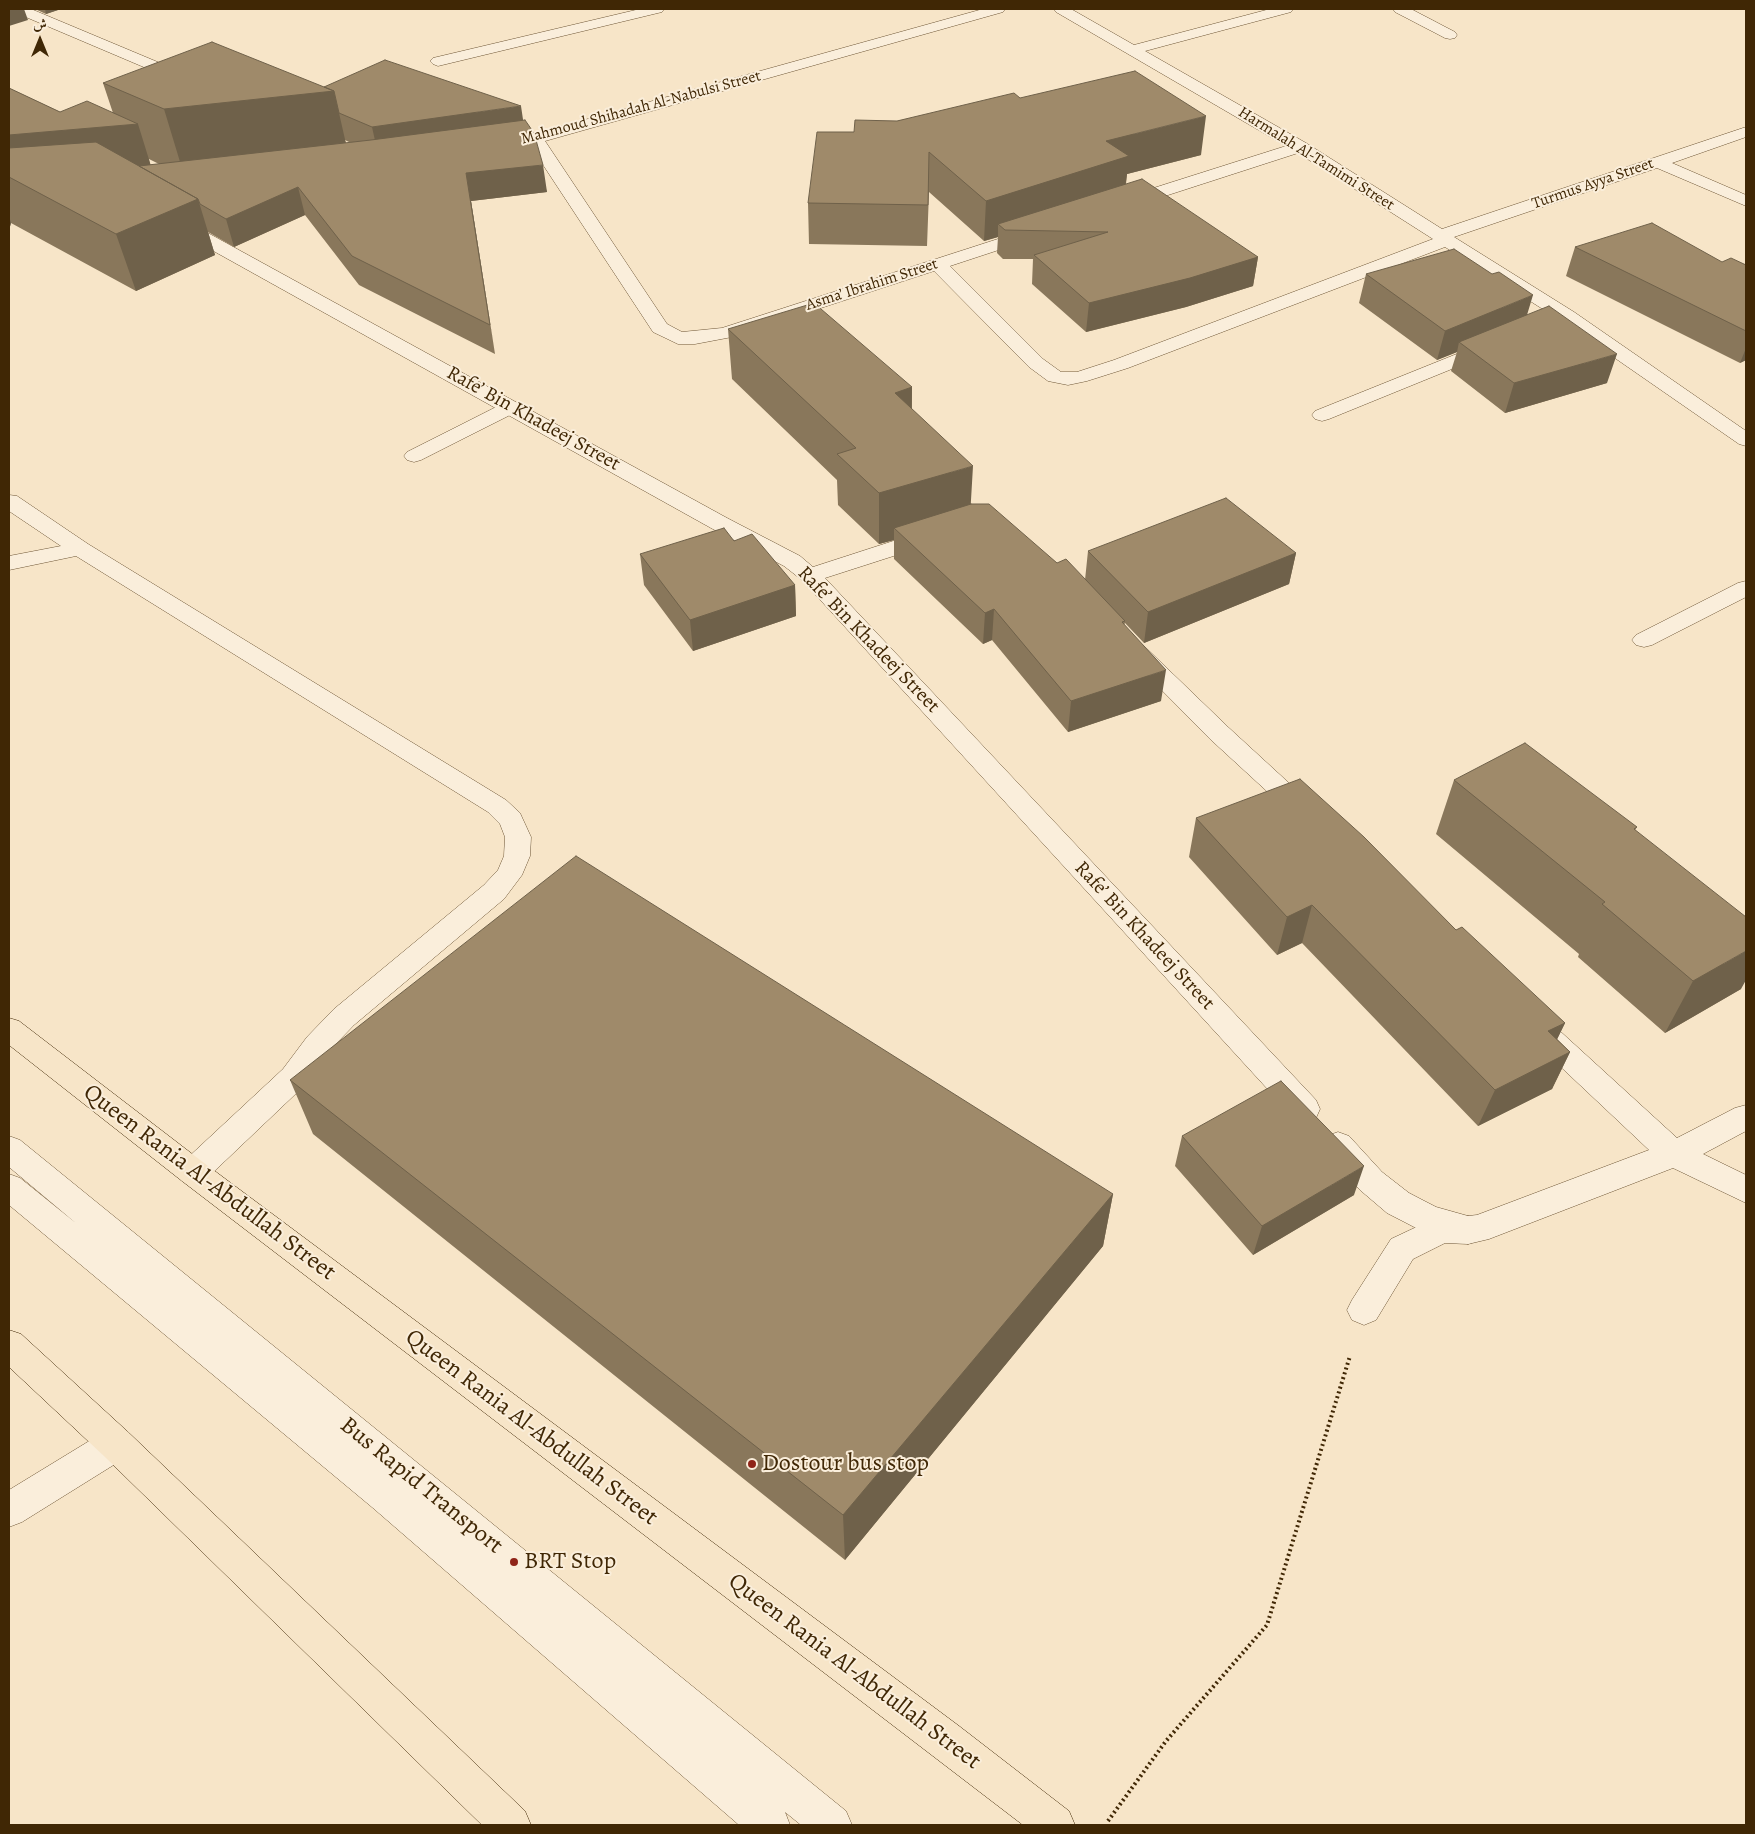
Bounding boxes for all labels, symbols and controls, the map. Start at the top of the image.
north arrow [15,15,65,65]
text: ش [33,15,47,34]
street label: Mahmoud Shihadah Al-Nabulsi Street [519,67,763,149]
street label: Harmalah Al-Tamimi Street [1234,103,1398,215]
street label: Turmus Ayya Street [1530,154,1656,214]
street label: Asma’ Ibrahim Street [804,255,940,315]
street label: Rafe’ Bin Khadeej Street [442,361,624,477]
street label: Rafe’ Bin Khadeej Street [792,562,944,718]
street label: Rafe’ Bin Khadeej Street [1069,857,1219,1015]
street label: Queen Rania Al-Abdullah Street [77,1079,341,1287]
street label: Queen Rania Al-Abdullah Street [399,1324,663,1532]
street label: Bus Rapid Transport [334,1411,508,1561]
place label: Dostour bus stop [762,1450,929,1478]
marker: Dostour bus stop [746,1458,758,1470]
place label: BRT Stop [524,1548,616,1576]
marker: BRT Stop [508,1556,520,1568]
street label: Queen Rania Al-Abdullah Street [722,1568,986,1776]

